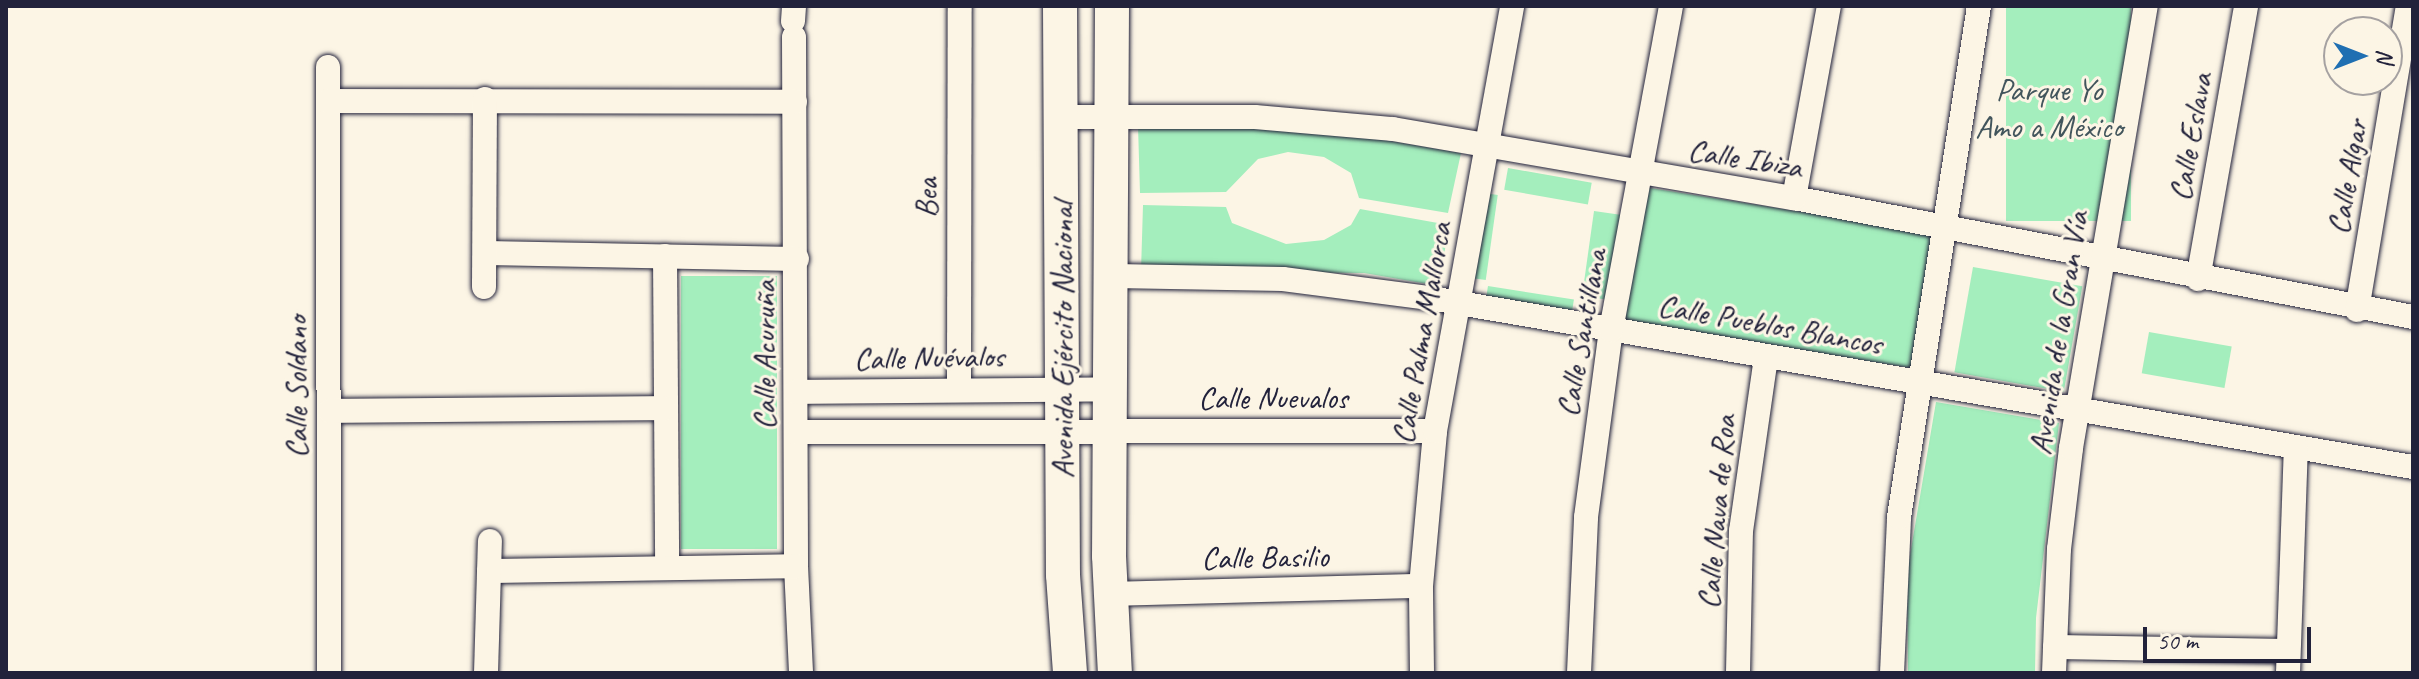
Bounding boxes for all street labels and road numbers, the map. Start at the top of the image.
street label: Calle Eslava [2161,70,2221,204]
street label: Calle Algar [2319,116,2377,238]
street label: Calle Ibiza [1686,131,1804,187]
street label: Bea [908,178,946,218]
street label: Avenida Ejército Nacional [1044,201,1082,479]
street label: Avenida de la Gran Vía [2021,208,2097,458]
street label: Calle Palma Mallorca [1383,218,1461,448]
street label: Calle Santillana [1548,246,1616,420]
street label: Calle Acuruña [746,280,784,430]
street label: Calle Pueblos Blancos [1654,286,1886,364]
street label: Calle Soldano [278,316,316,458]
street label: Calle Nuévalos [853,337,1005,379]
street label: Calle Nuevalos [1198,379,1348,417]
street label: Calle Nava de Roa [1689,414,1745,610]
street label: Calle Basilio [1201,538,1329,578]

